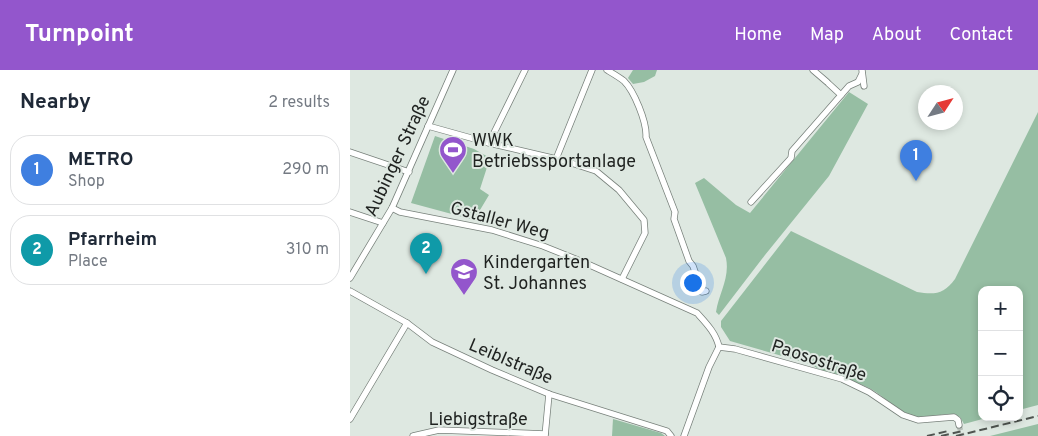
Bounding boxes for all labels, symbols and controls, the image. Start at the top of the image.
text: Turnpoint [25,20,134,50]
text: Home [734,24,782,47]
text: Map [810,24,844,47]
text: About [872,24,921,47]
text: Contact [949,24,1013,47]
north arrow [918,85,963,130]
text: Nearby [20,89,91,116]
street label: Aubinger Straße [360,92,436,221]
text: 2 results [268,93,330,113]
place label: WWK Betriebssportanlage [472,130,636,174]
sports icon: WWK Betriebssportanlage [438,135,468,174]
pin: 1 [900,140,932,181]
text: METRO [68,148,133,172]
text: 1 [34,160,40,180]
text: 290 m [282,160,329,180]
text: Shop [68,172,105,192]
street label: Gstaller Weg [448,197,552,246]
text: Pfarrheim [68,228,157,252]
pin: 2 [410,233,442,274]
text: 2 [32,240,42,260]
text: 310 m [286,240,329,260]
text: Place [68,252,108,272]
place label: Kindergarten St. Johannes [483,252,590,296]
school or university icon: Kindergarten St. Johannes [449,257,479,296]
your location [680,270,706,296]
map controls [978,286,1023,421]
button: + [978,286,1023,331]
button: − [978,331,1023,376]
street label: Leiblstraße [465,334,556,390]
street label: Paosostraße [768,335,869,388]
button: locate [978,376,1023,421]
street label: Liebigstraße [428,409,528,432]

